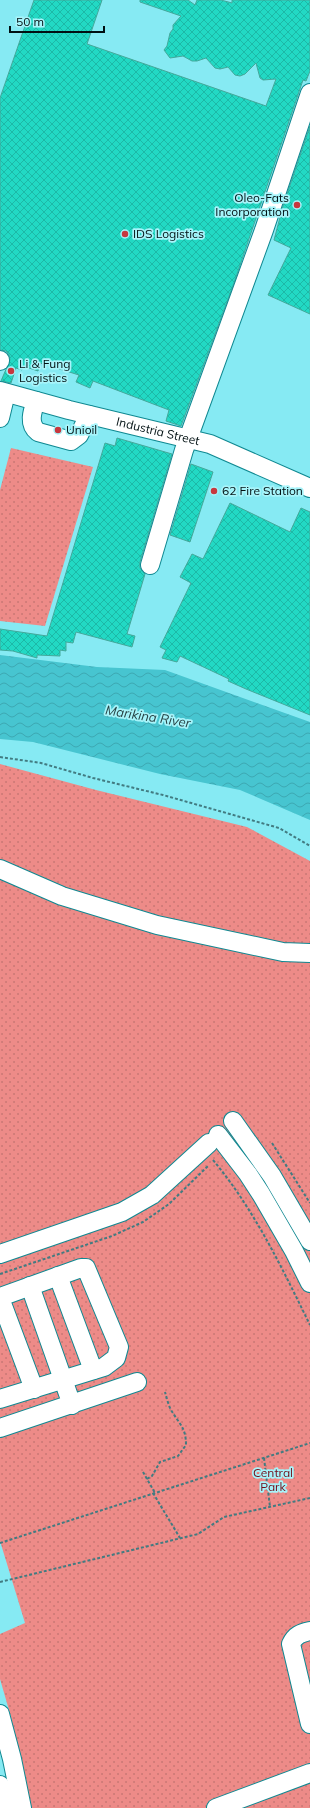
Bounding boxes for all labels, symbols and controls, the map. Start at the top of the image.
scale bar [10,8,104,34]
text: 50 m [16,14,44,29]
place label: Oleo-Fats Incorporation [215,190,289,219]
marker: Oleo-Fats Incorporation [292,200,302,210]
place label: IDS Logistics [133,226,204,241]
marker: IDS Logistics [120,229,130,239]
place label: Li & Fung Logistics [19,356,71,385]
marker: Li & Fung Logistics [6,366,16,376]
street label: Industria Street [115,414,201,448]
place label: Unioil [66,422,97,437]
marker: Unioil [53,425,63,435]
place label: 62 Fire Station [222,483,303,498]
marker: 62 Fire Station [209,486,219,496]
water label: Marikina River [104,701,193,731]
park label: Central Park [253,1465,293,1494]

